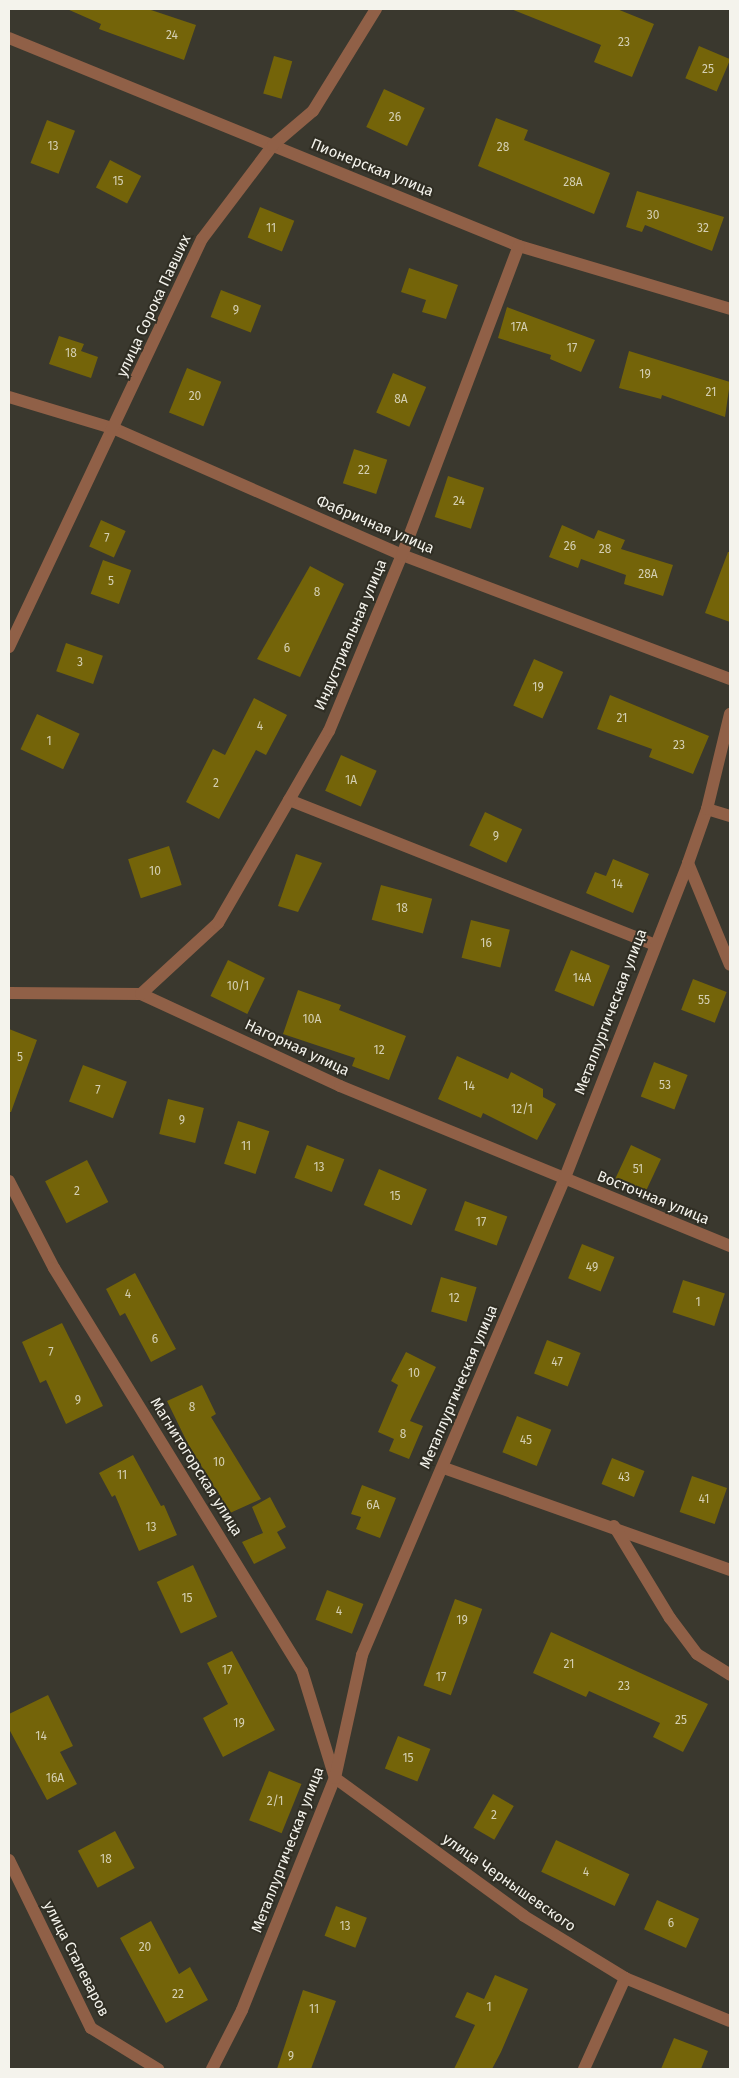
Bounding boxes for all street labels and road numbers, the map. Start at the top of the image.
street label: Пионерская улица [308,135,436,201]
street label: улица Сорока Павших [113,232,195,380]
street label: Фабричная улица [313,492,437,558]
street label: Индустриальная улица [311,557,391,713]
street label: Металлургическая улица [571,927,651,1097]
street label: Нагорная улица [242,1016,352,1080]
street label: Восточная улица [594,1167,712,1229]
street label: Металлургическая улица [416,1302,502,1472]
street label: Магнитогорская улица [146,1394,246,1540]
street label: Металлургическая улица [248,1765,328,1935]
street label: улица Чернышевского [439,1830,579,1936]
street label: улица Сталеваров [39,1898,113,2020]

